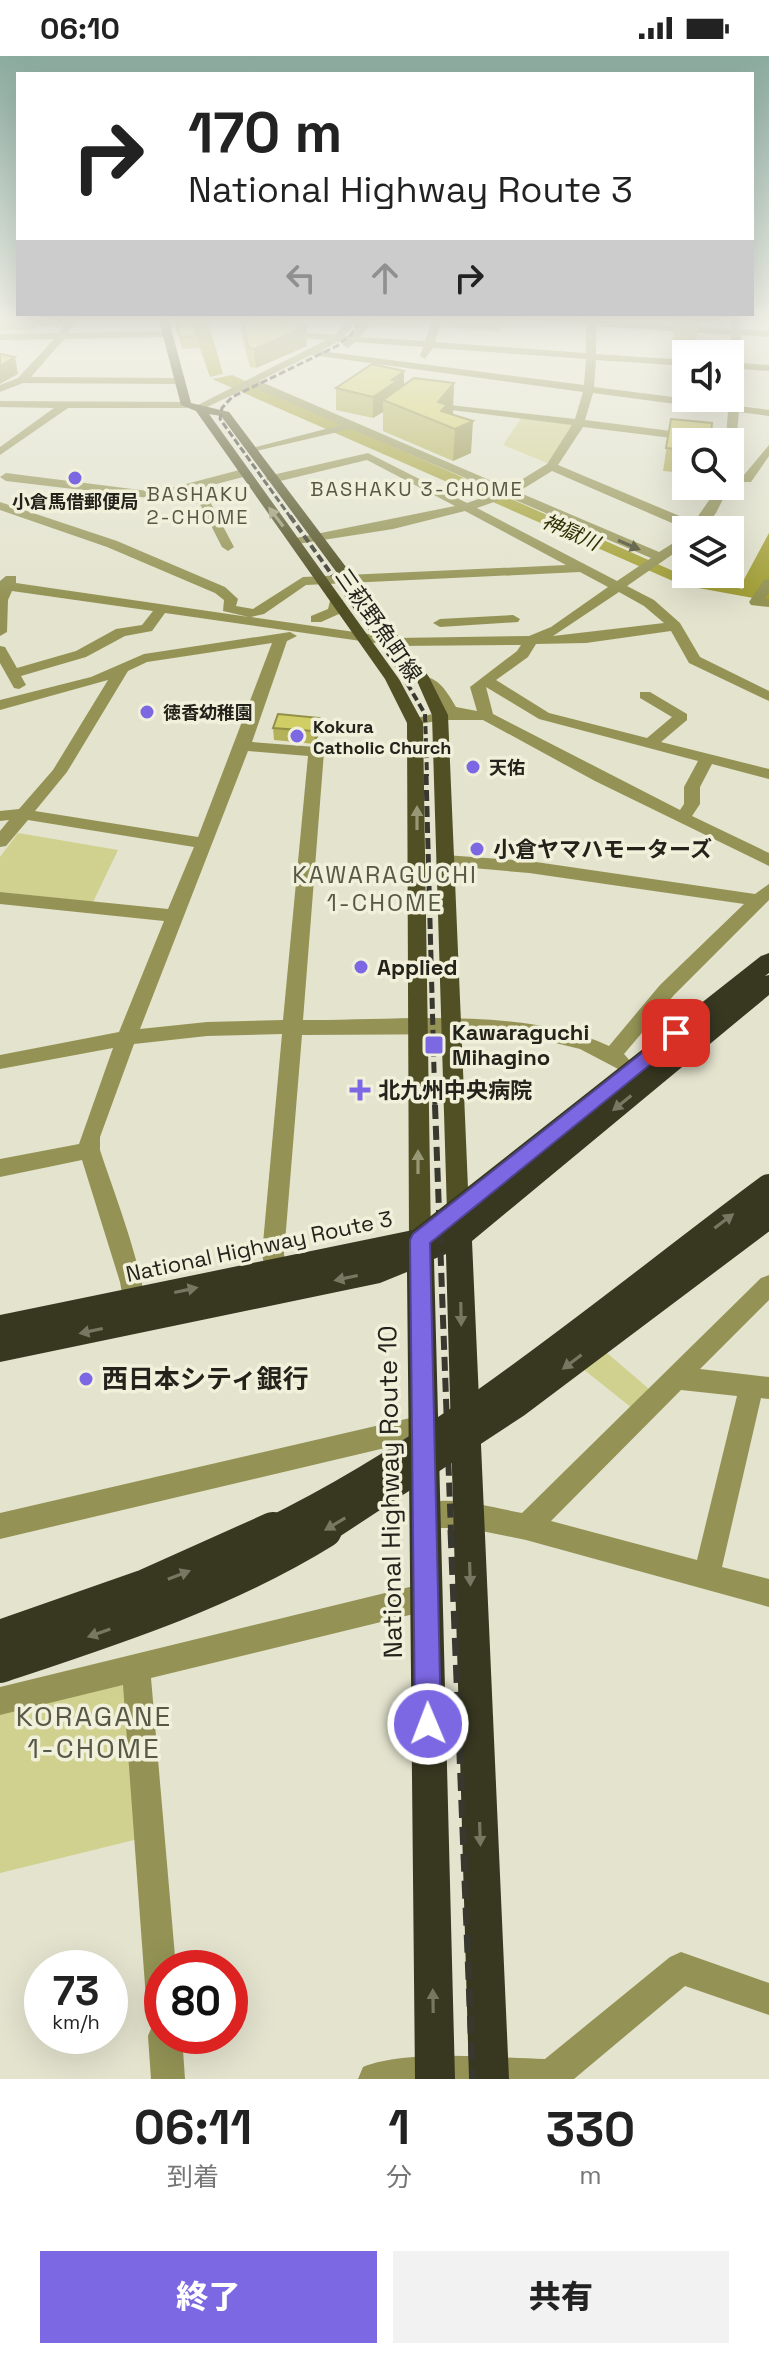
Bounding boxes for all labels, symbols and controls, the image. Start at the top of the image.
text: 06:10 [40,9,120,48]
text: 170 m [188,97,342,168]
icon: right [56,104,160,208]
text: National Highway Route 3 [188,167,633,213]
icon: left [279,256,323,300]
icon: ahead [363,256,407,300]
icon: right [447,256,491,300]
map controls [672,340,744,588]
button: sound [672,340,744,412]
button: search [672,428,744,500]
marker: 小倉馬借郵便局 [66,469,84,487]
district label: BASHAKU 3-CHOME [310,476,524,502]
district label: BASHAKU 2-CHOME [146,481,250,530]
place label: 小倉馬借郵便局 [12,490,138,513]
one-way arrow [269,506,285,527]
water label: 神獄川 [538,508,606,557]
button: layers [672,516,744,588]
one-way arrow [617,538,641,551]
street label: 三萩野魚町線 [330,563,428,687]
place label: 徳香幼稚園 [163,701,253,724]
marker: 徳香幼稚園 [138,703,156,721]
place label: Kokura Catholic Church [313,715,451,759]
marker: Kokura Catholic Church [288,727,306,745]
place label: 天佑 [489,756,525,779]
marker: 天佑 [464,758,482,776]
one-way arrow [411,805,423,830]
place label: 小倉ヤマハモーターズ [493,835,712,863]
marker: 小倉ヤマハモーターズ [468,840,486,858]
district label: KAWARAGUCHI 1-CHOME [292,859,478,918]
place label: Applied [377,953,457,981]
marker: Applied [352,958,370,976]
pin [642,999,710,1067]
icon: arrive [654,1011,698,1055]
place label: Kawaraguchi Mihagino [452,1018,589,1071]
marker: Kawaraguchi Mihagino [423,1034,445,1056]
place label: 北九州中央病院 [378,1076,532,1104]
marker: 北九州中央病院 [349,1079,371,1101]
one-way arrow [612,1094,632,1111]
one-way arrow [412,1149,424,1174]
street label: National Highway Route 3 [123,1204,395,1288]
one-way arrow [713,1213,735,1229]
one-way arrow [333,1272,358,1285]
one-way arrow [174,1283,199,1296]
one-way arrow [455,1302,467,1327]
one-way arrow [78,1325,103,1338]
street label: National Highway Route 10 [370,1325,410,1659]
one-way arrow [561,1354,583,1370]
place label: 西日本シティ銀行 [102,1362,308,1396]
marker: 西日本シティ銀行 [77,1370,95,1388]
one-way arrow [324,1517,345,1532]
one-way arrow [463,1562,476,1587]
one-way arrow [167,1568,191,1581]
one-way arrow [87,1627,111,1639]
position arrow [386,1682,470,1766]
district label: KORAGANE 1-CHOME [16,1698,172,1766]
one-way arrow [473,1822,486,1847]
speed limit sign: 80 [144,1950,248,2054]
text: 73 [53,1966,99,2017]
one-way arrow [427,1988,440,2013]
text: km/h [52,2009,100,2035]
text: 06:11 [134,2097,252,2158]
text: 1 [388,2097,410,2158]
text: 330 [546,2099,635,2160]
text: m [579,2158,602,2192]
text: 到着 [167,2160,219,2194]
text: 分 [386,2160,412,2194]
button: 終了 [40,2251,377,2343]
button: 共有 [393,2251,729,2343]

